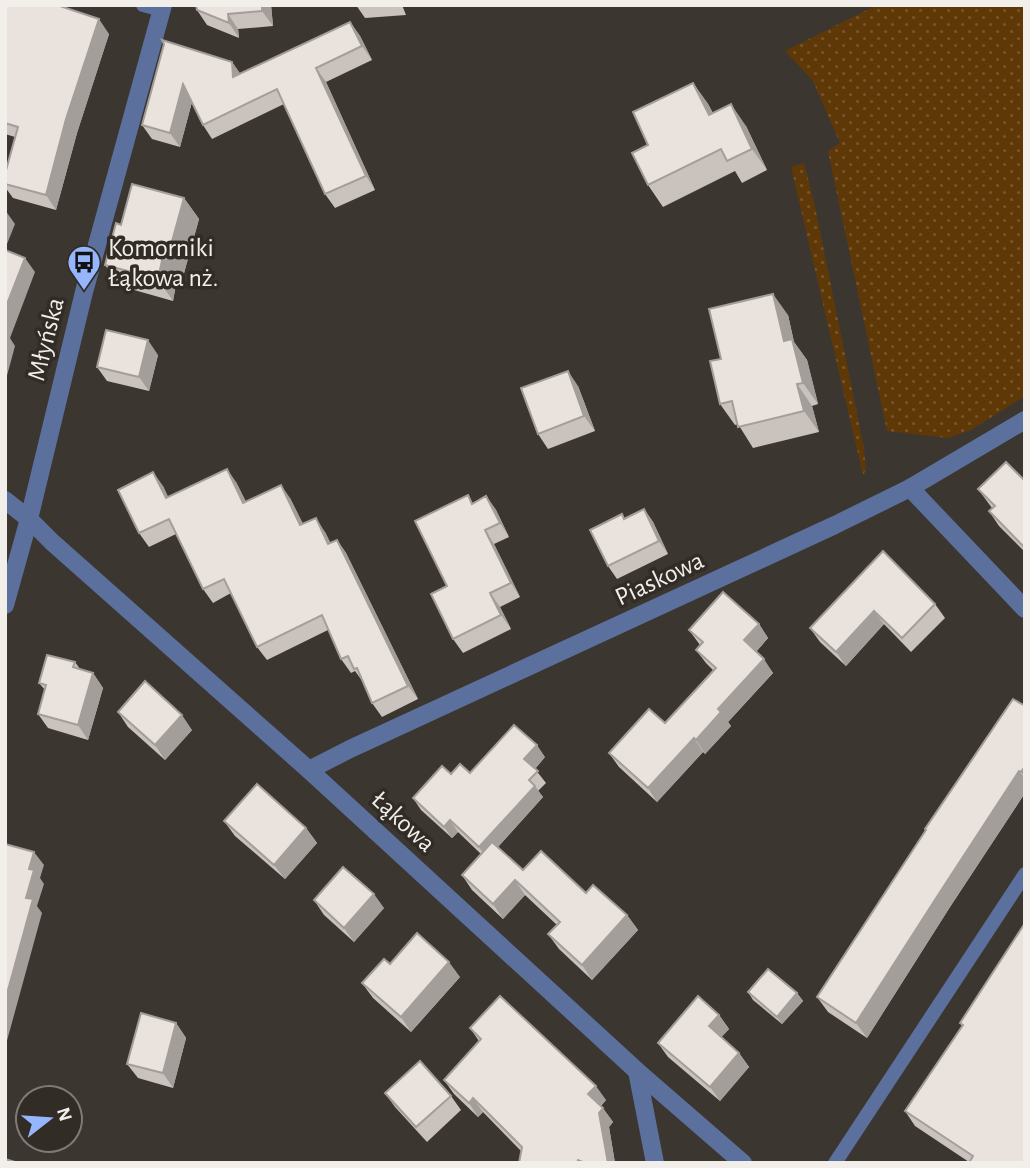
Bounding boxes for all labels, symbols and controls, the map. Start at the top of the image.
place label: Komorniki Łąkowa nż. [108,235,219,291]
bus stop icon: Komorniki Łąkowa nż. [65,243,103,292]
street label: Młyńska [23,295,69,384]
street label: Piaskowa [611,547,708,611]
street label: Łąkowa [367,786,440,857]
north arrow [14,1084,84,1154]
text: N [53,1105,75,1124]

